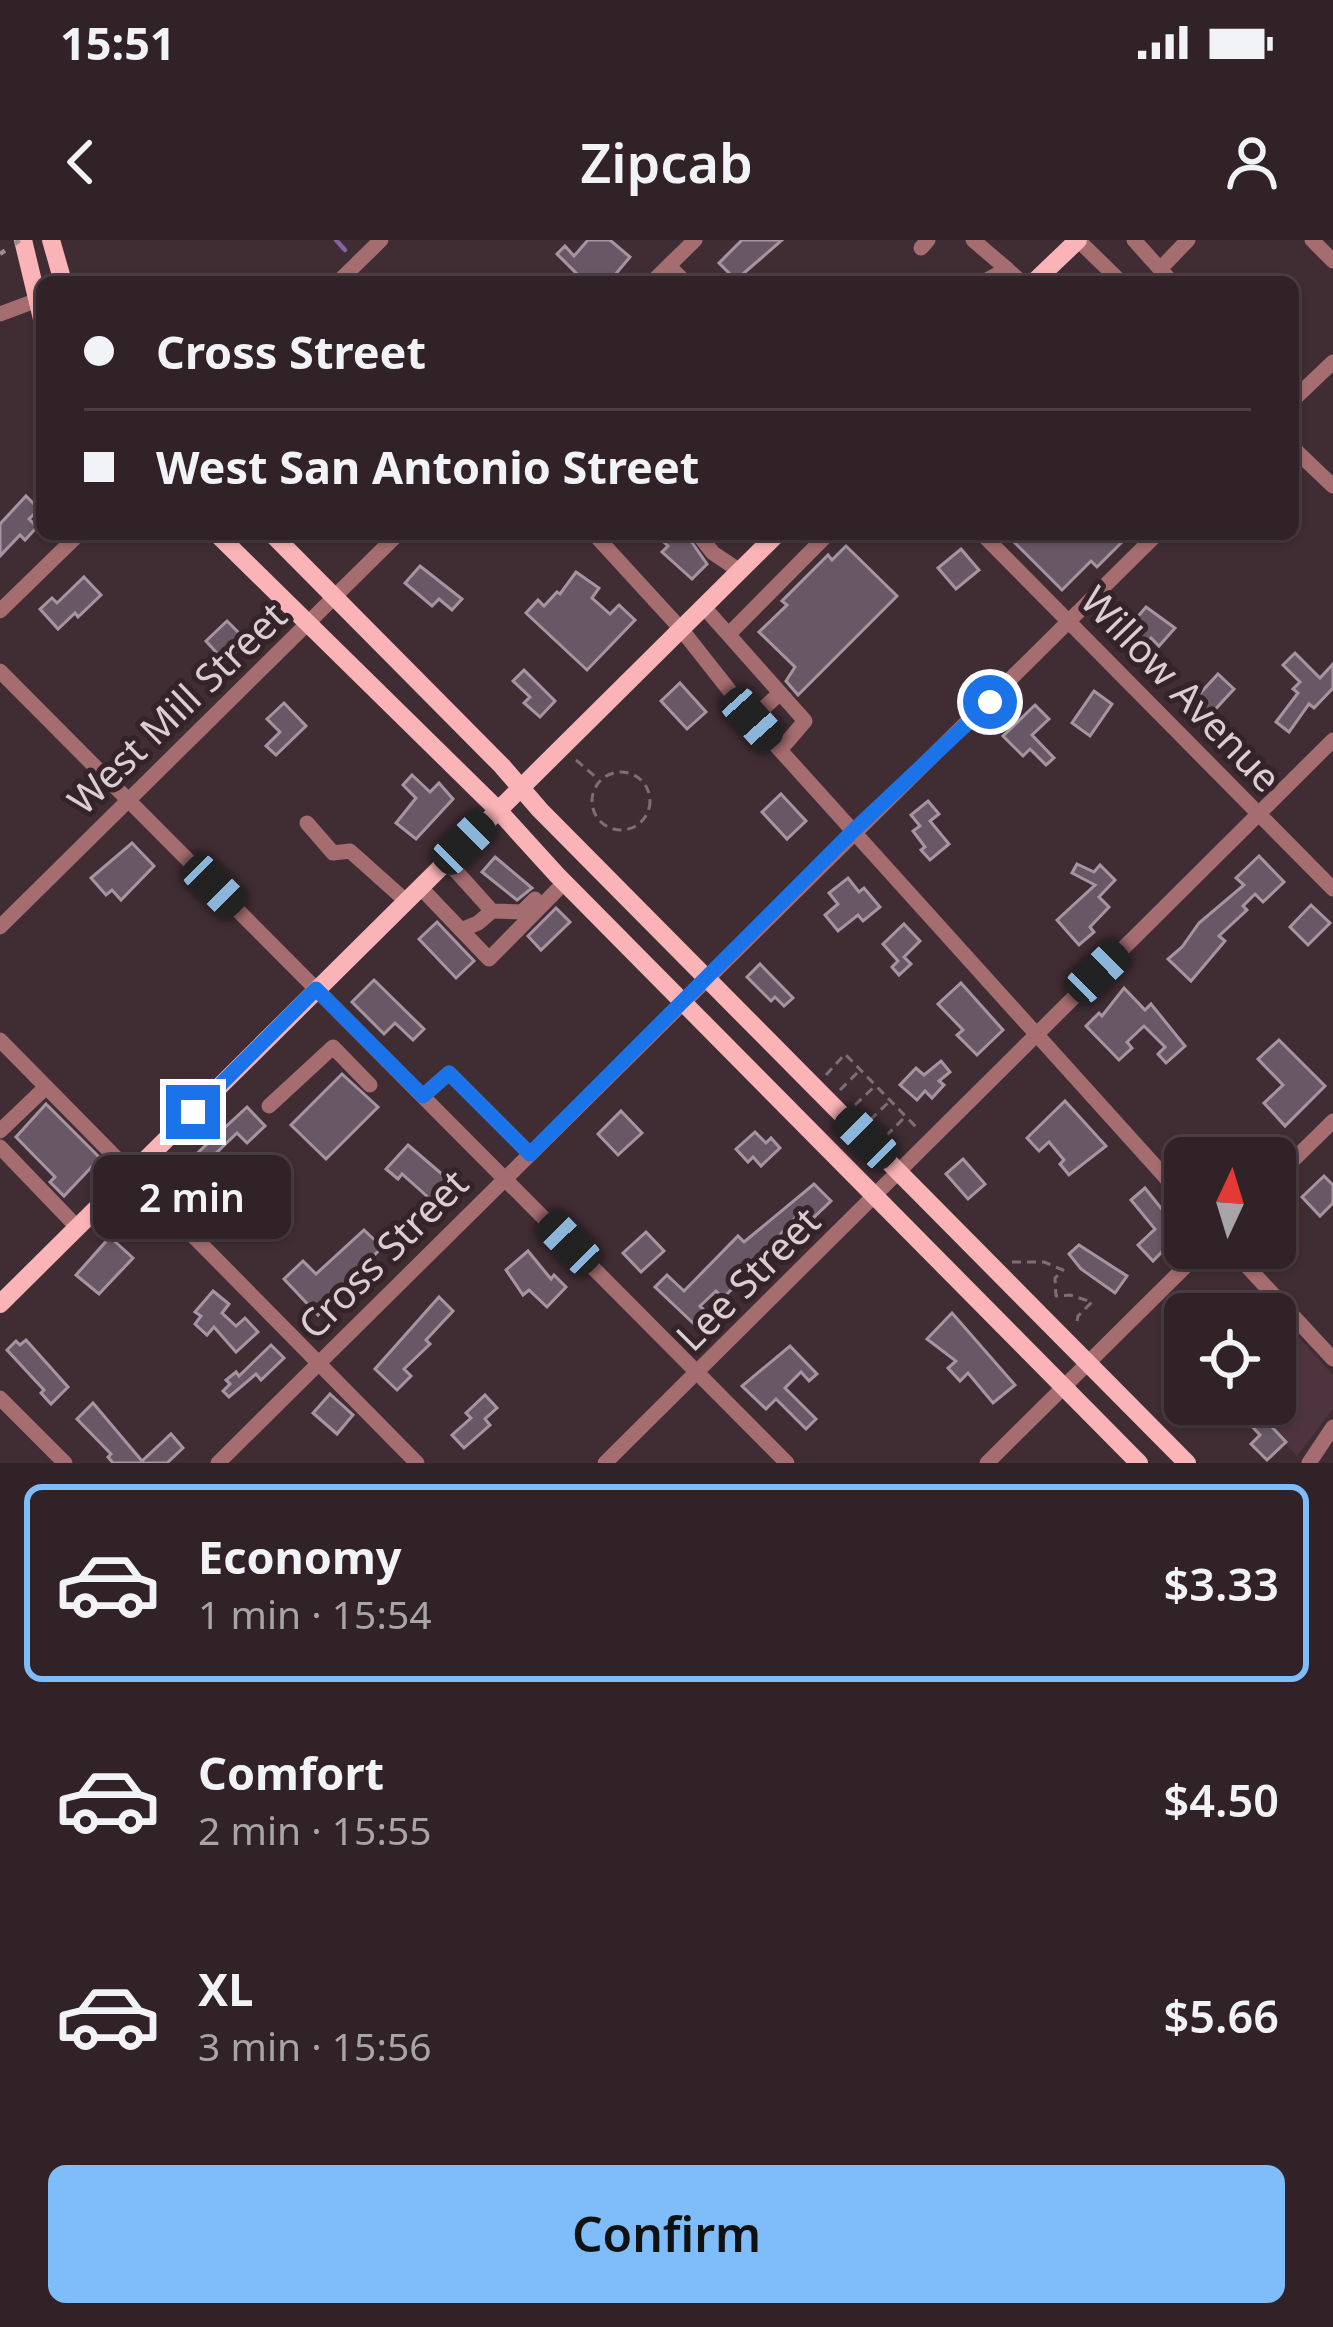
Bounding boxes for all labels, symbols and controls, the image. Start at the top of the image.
text: 15:51 [60,12,176,73]
text: Zipcab [580,125,753,199]
icon: back [48,129,114,195]
icon: person [1219,129,1285,195]
text: Cross Street [156,321,426,382]
text: West San Antonio Street [156,436,699,497]
street label: Willow Avenue [1070,574,1294,802]
street label: West Mill Street [55,589,297,825]
route start [963,675,1017,729]
car [715,680,789,758]
car [426,805,502,881]
car [176,848,252,924]
car [1060,934,1136,1010]
route end [166,1085,220,1139]
car [828,1100,904,1176]
north arrow [1164,1137,1296,1269]
map controls [1164,1137,1296,1425]
callout: 2 min [94,1154,292,1238]
street label: Cross Street [285,1156,479,1350]
text: 2 min [139,1170,245,1223]
street label: Lee Street [663,1194,831,1362]
car [531,1205,607,1281]
button: locate [1164,1293,1296,1425]
text: Economy [198,1526,402,1587]
icon: car [54,1529,162,1637]
text: $3.33 [1164,1553,1279,1614]
text: 1 min · 15:54 [198,1587,432,1640]
text: Comfort [198,1742,384,1803]
icon: car [54,1745,162,1853]
text: $4.50 [1164,1769,1279,1830]
text: 2 min · 15:55 [198,1803,432,1856]
text: XL [198,1958,253,2019]
icon: car [54,1961,162,2069]
text: $5.66 [1164,1985,1279,2046]
text: 3 min · 15:56 [198,2019,432,2072]
button: Confirm [48,2165,1285,2303]

